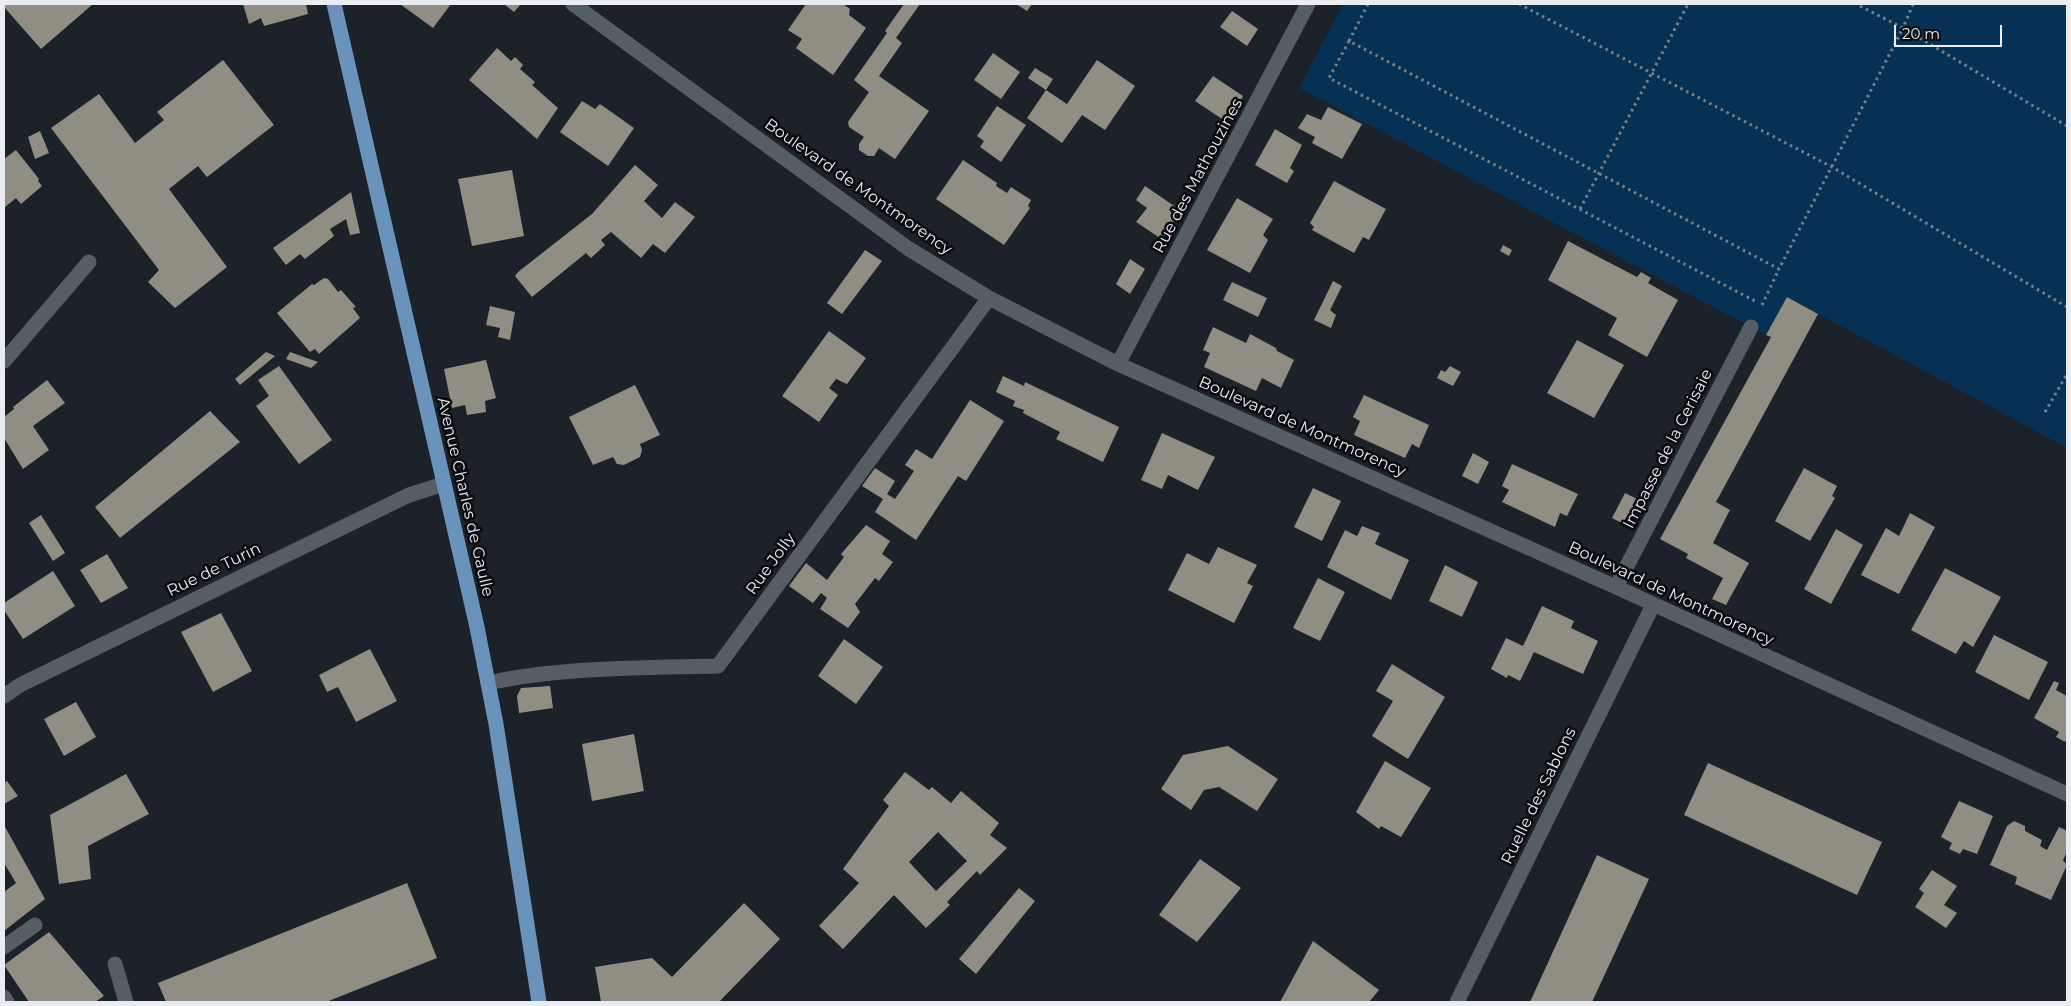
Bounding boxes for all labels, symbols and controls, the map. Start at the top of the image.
scale bar [1896,15,2004,47]
text: 20 m [1902,24,1940,43]
street label: Rue des Mathouzines [1149,95,1247,257]
street label: Boulevard de Montmorency [761,115,955,259]
street label: Impasse de la Cerisaie [1619,366,1717,532]
street label: Boulevard de Montmorency [1196,373,1408,481]
street label: Avenue Charles de Gaulle [433,395,497,599]
street label: Rue Jolly [742,529,800,599]
street label: Boulevard de Montmorency [1565,538,1777,650]
street label: Rue de Turin [164,539,264,601]
street label: Ruelle des Sablons [1497,724,1581,868]

